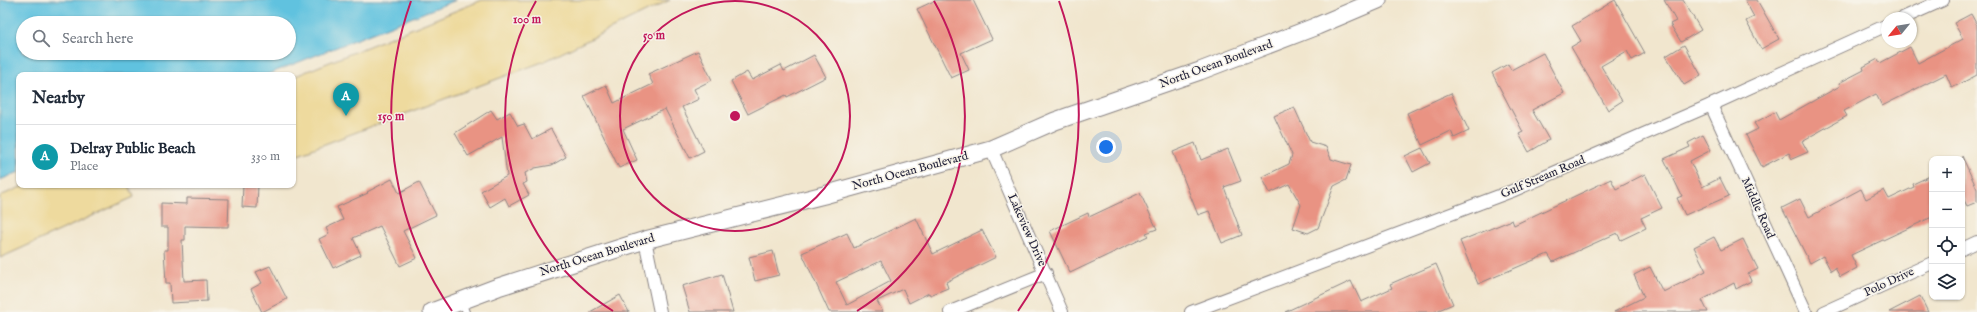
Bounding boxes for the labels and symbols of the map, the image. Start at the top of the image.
text: 100 m [513,12,542,27]
north arrow [1881,12,1917,48]
text: 50 m [643,28,666,43]
street label: North Ocean Boulevard [1157,36,1275,91]
pin: A [333,83,359,116]
text: 150 m [378,109,405,124]
centre of rings [728,109,742,123]
your location [1096,137,1116,157]
street label: North Ocean Boulevard [850,148,970,194]
street label: Gulf Stream Road [1498,152,1588,202]
street label: Middle Road [1738,175,1778,242]
street label: Lakeview Drive [1004,191,1050,269]
street label: North Ocean Boulevard [538,230,657,280]
street label: Polo Drive [1862,264,1917,300]

